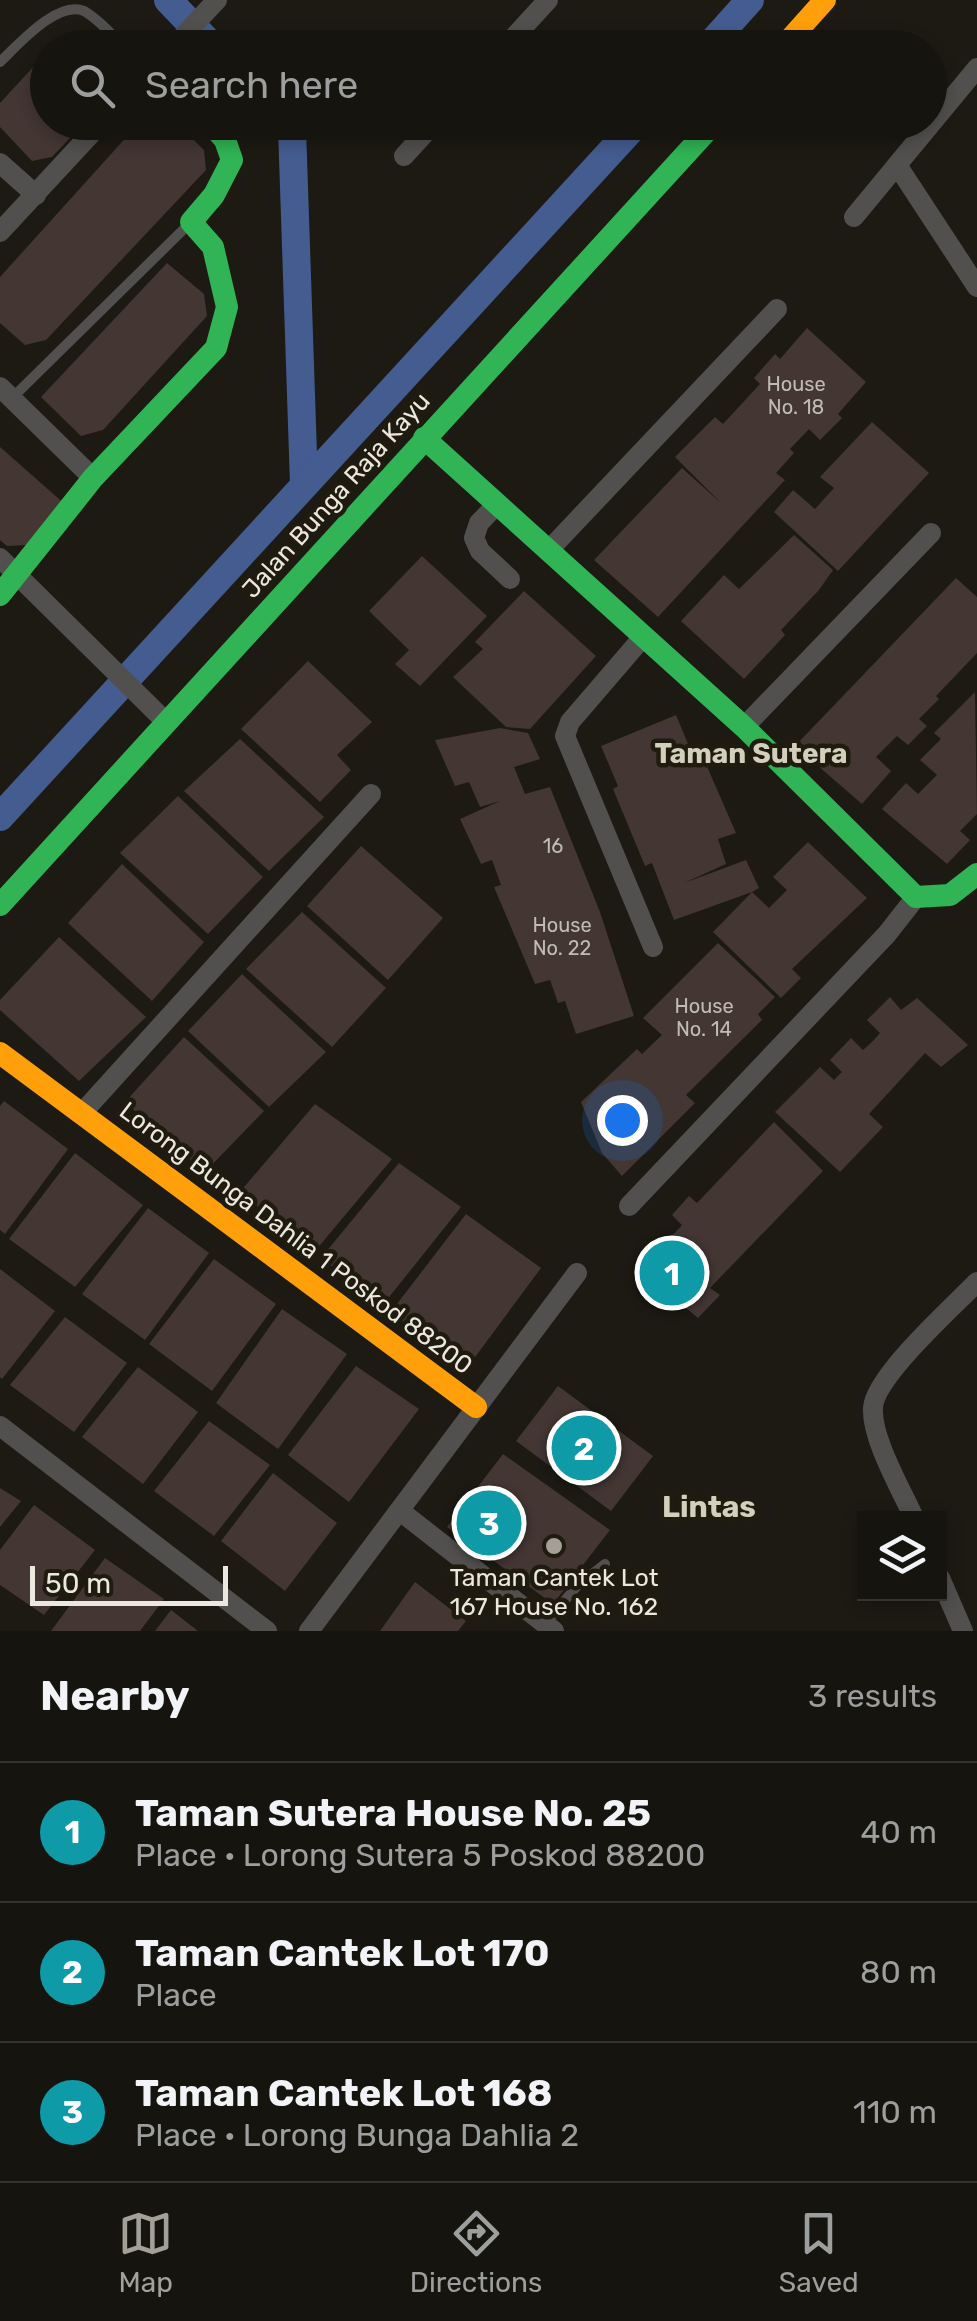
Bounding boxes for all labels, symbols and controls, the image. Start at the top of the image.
search box [30,30,947,140]
icon: search [65,58,120,113]
text: Search here [145,62,358,108]
house number: House No. 18 [766,372,826,419]
street label: Jalan Bunga Raja Kayu [236,386,436,604]
district label: Taman Sutera [654,737,848,770]
house number: 16 [543,834,563,858]
house number: House No. 22 [532,913,592,960]
house number: House No. 14 [674,994,734,1041]
your location [597,1095,648,1146]
street label: Lorong Bunga Dahlia 1 Poskod 88200 [114,1096,478,1380]
pin: 1 [640,1236,704,1310]
pin: 2 [552,1410,616,1486]
pin: 3 [456,1486,522,1560]
district label: Lintas [662,1489,756,1525]
map controls [857,1511,947,1601]
button: layers [857,1511,947,1601]
marker: Taman Cantek Lot 167 House No. 162 [543,1535,565,1557]
scale bar [30,1561,228,1606]
place label: Taman Cantek Lot 167 House No. 162 [449,1563,659,1621]
text: 50 m [45,1567,111,1600]
text: Nearby [40,1671,190,1721]
text: 3 results [808,1677,937,1715]
text: Taman Sutera House No. 25 [135,1790,651,1836]
text: 1 [65,1813,80,1851]
text: 40 m [861,1813,937,1851]
text: Place · Lorong Sutera 5 Poskod 88200 [135,1836,705,1874]
text: Taman Cantek Lot 170 [135,1930,550,1976]
text: 2 [62,1953,83,1991]
text: 80 m [860,1953,937,1991]
text: Place [135,1976,217,2014]
text: Taman Cantek Lot 168 [135,2070,552,2116]
text: 3 [62,2093,83,2131]
text: 110 m [853,2093,937,2131]
text: Place · Lorong Bunga Dahlia 2 [135,2116,579,2154]
tab: Map [118,2206,173,2299]
tab: Directions [410,2206,542,2299]
tab: Saved [779,2206,859,2299]

